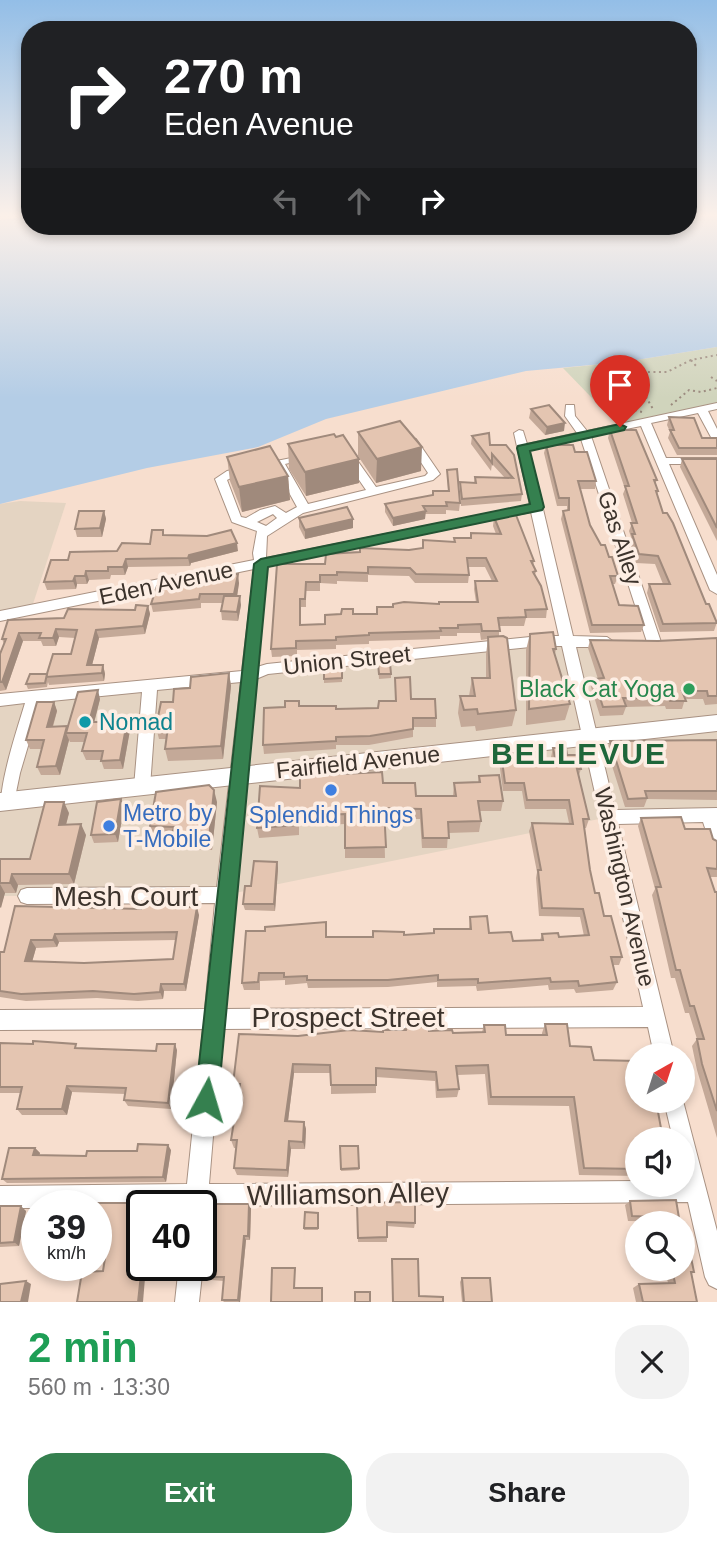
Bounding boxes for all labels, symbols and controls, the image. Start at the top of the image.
icon: right [49,49,140,140]
text: 270 m [164,49,303,103]
text: Eden Avenue [164,106,354,142]
icon: left [267,182,305,220]
icon: ahead [340,182,378,220]
icon: right [413,182,451,220]
pin [590,355,650,427]
icon: arrive [601,366,639,404]
street label: Gas Alley [593,488,648,589]
street label: Eden Avenue [97,556,235,610]
street label: Union Street [282,640,413,680]
place label: Black Cat Yoga [519,676,675,702]
marker: Black Cat Yoga [681,681,697,697]
place label: Nomad [99,709,173,735]
marker: Nomad [77,714,93,730]
district label: BELLEVUE [491,737,667,770]
street label: Fairfield Avenue [275,740,441,784]
marker: Splendid Things [323,782,339,798]
street label: Washington Avenue [589,785,661,989]
place label: Metro by T-Mobile [123,800,213,852]
place label: Splendid Things [249,802,413,828]
marker: Metro by T-Mobile [101,818,117,834]
street label: Mesh Court [54,881,199,912]
street label: Prospect Street [252,1002,445,1033]
north arrow [625,1043,695,1113]
map controls [625,1043,695,1281]
position arrow [169,1063,243,1137]
button: sound [625,1127,695,1197]
street label: Williamson Alley [247,1177,449,1211]
speed limit sign: 40 [126,1190,217,1281]
text: 39 [47,1207,86,1246]
button: search [625,1211,695,1281]
text: km/h [47,1243,86,1263]
text: 2 min [28,1324,138,1371]
button: close [615,1325,689,1399]
text: 560 m · 13:30 [28,1374,170,1400]
button: Exit [28,1453,352,1533]
button: Share [366,1453,689,1533]

